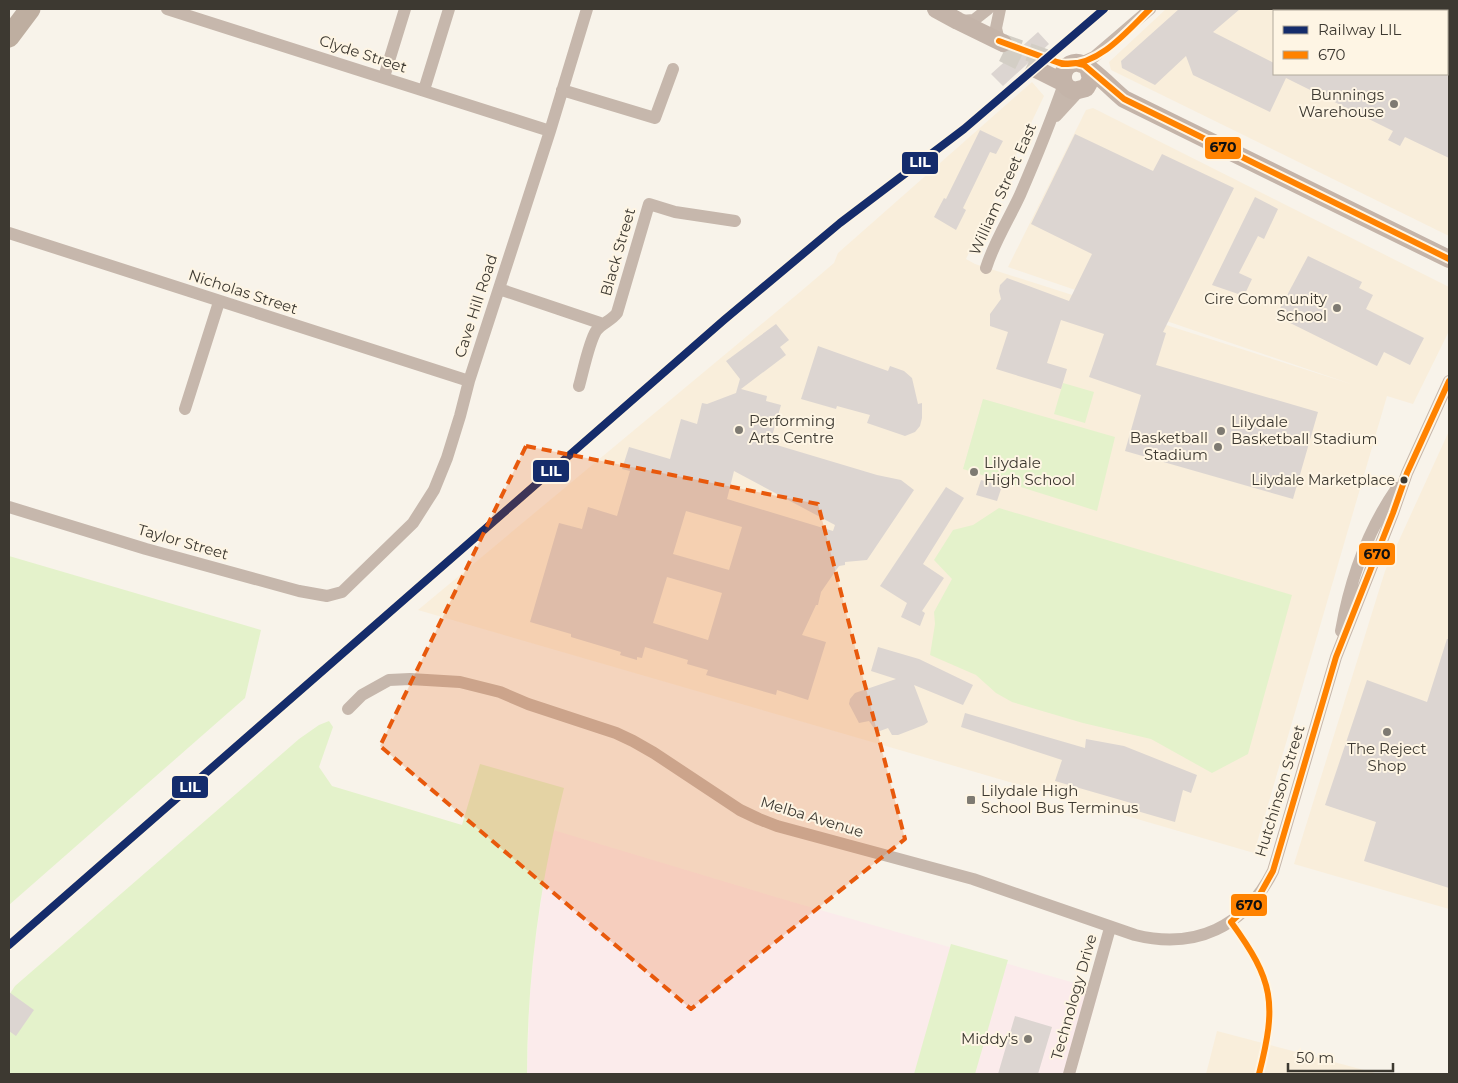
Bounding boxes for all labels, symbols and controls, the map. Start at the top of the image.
legend [1273,10,1448,75]
text: Railway LIL [1318,20,1402,39]
street label: Clyde Street [317,30,409,77]
text: 670 [1318,45,1346,64]
place label: Bunnings Warehouse [1298,85,1384,121]
marker: Bunnings Warehouse [1388,98,1400,110]
street label: William Street East [965,120,1040,258]
line badge: 670 [1204,136,1242,160]
text: 670 [1210,138,1236,156]
line badge: LIL [901,151,939,175]
text: LIL [909,153,931,171]
street label: Black Street [596,206,639,298]
street label: Cave Hill Road [450,252,501,360]
street label: Nicholas Street [186,265,300,318]
place label: Cire Community School [1204,289,1328,325]
marker: Cire Community School [1331,302,1343,314]
place label: Performing Arts Centre [749,411,835,447]
place label: Lilydale Basketball Stadium [1231,412,1377,448]
marker: Performing Arts Centre [733,424,745,436]
marker: Lilydale Basketball Stadium [1215,425,1227,437]
place label: Basketball Stadium [1130,428,1208,464]
marker: Basketball Stadium [1212,441,1224,453]
place label: Lilydale High School [984,453,1075,489]
line badge: LIL [532,459,570,483]
text: LIL [540,462,562,480]
marker: Lilydale High School [968,466,980,478]
place label: Lilydale Marketplace [1251,471,1395,489]
marker: Lilydale Marketplace [1399,475,1409,485]
street label: Taylor Street [136,519,231,564]
line badge: 670 [1358,542,1396,566]
text: 670 [1364,545,1390,563]
street label: Hutchinson Street [1250,723,1309,859]
marker: The Reject Shop [1381,726,1393,738]
place label: The Reject Shop [1347,739,1427,775]
line badge: LIL [171,775,209,799]
text: LIL [179,778,201,796]
place label: Lilydale High School Bus Terminus [981,781,1138,817]
street label: Melba Avenue [758,792,866,841]
marker: Lilydale High School Bus Terminus [965,794,977,806]
line badge: 670 [1230,893,1268,917]
text: 670 [1236,896,1262,914]
street label: Technology Drive [1046,932,1101,1062]
place label: Middy's [961,1029,1018,1048]
marker: Middy's [1022,1033,1034,1045]
scale bar [1288,1040,1393,1072]
text: 50 m [1296,1048,1334,1067]

